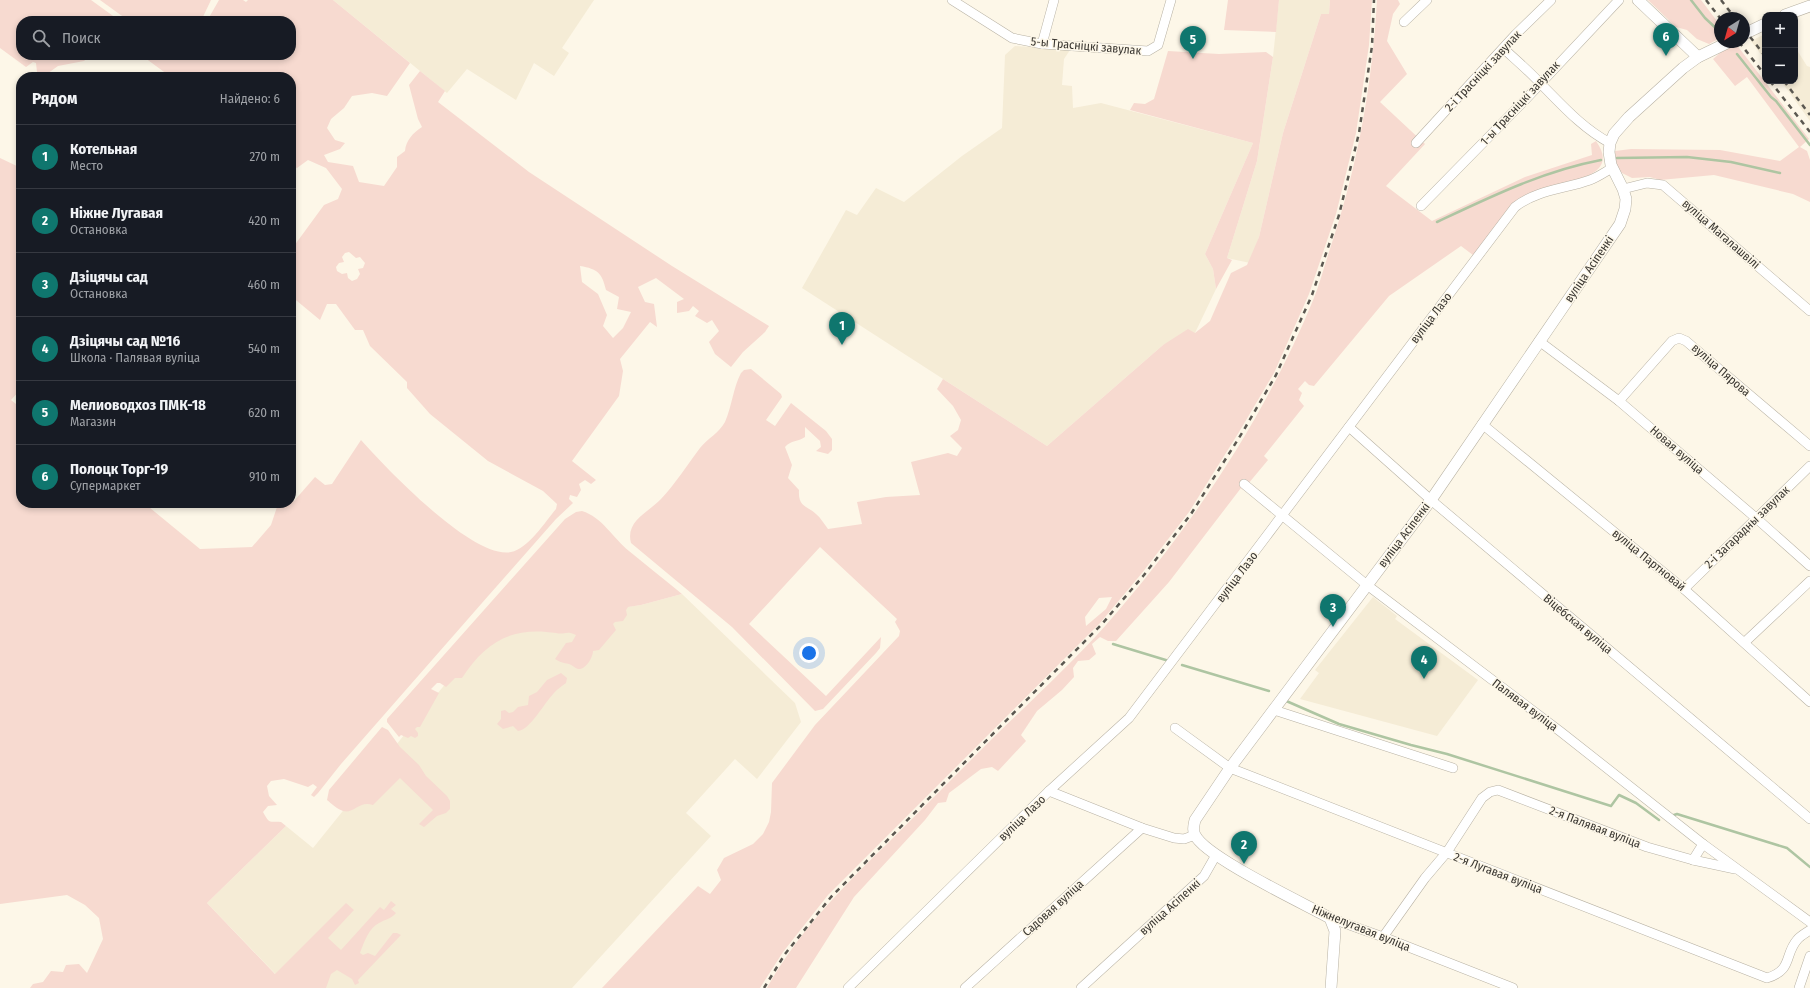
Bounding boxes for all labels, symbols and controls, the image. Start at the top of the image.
north arrow [1714,12,1750,48]
map controls [1762,12,1798,84]
button: + [1762,12,1798,48]
search box [16,16,296,60]
pin: 6 [1653,23,1679,56]
pin: 5 [1180,26,1206,59]
icon: search [30,27,52,49]
street label: 2-і Трасніцкі завулак [1442,27,1524,114]
text: Поиск [62,29,100,47]
street label: 5-ы Трасніцкі завулак [1030,34,1142,58]
button: − [1762,48,1798,84]
street label: 1-ы Трасніцкі завулак [1477,58,1563,148]
text: Рядом [32,88,77,109]
text: Найдено: 6 [220,91,280,106]
text: Котельная [70,140,137,158]
text: 1 [42,149,48,164]
text: 270 m [249,149,280,164]
text: Место [70,158,103,173]
street label: вуліца Магалашвілі [1679,196,1763,272]
text: Ніжне Лугавая [70,204,163,222]
text: 2 [42,213,48,228]
text: 420 m [248,213,280,228]
text: Остановка [70,222,128,237]
street label: вуліца Асіпенкі [1562,233,1616,305]
text: Дзіцячы сад [70,268,148,286]
text: 3 [42,277,48,292]
text: 460 m [247,277,280,292]
text: Остановка [70,286,128,301]
street label: вуліца Лазо [1407,290,1455,346]
pin: 1 [829,312,855,345]
text: Дзіцячы сад №16 [70,332,180,350]
text: 4 [42,341,48,356]
text: 540 m [248,341,280,356]
street label: вуліца Пярова [1689,341,1753,399]
text: Школа · Палявая вуліца [70,350,200,365]
text: Мелиоводхоз ПМК-18 [70,396,206,414]
text: 5 [42,405,48,420]
text: 620 m [248,405,280,420]
text: Магазин [70,414,116,429]
street label: Новая вуліца [1647,423,1707,477]
text: Полоцк Торг-19 [70,460,168,478]
text: 6 [42,469,48,484]
text: 910 m [249,469,280,484]
text: Супермаркет [70,478,141,493]
street label: 2-і Загарадны завулак [1702,483,1793,571]
street label: вуліца Асіпенкі [1375,500,1433,570]
street label: вуліца Партновай [1609,526,1689,594]
street label: вуліца Лазо [1213,549,1261,605]
street label: Віцебская вуліца [1541,591,1615,657]
pin: 3 [1320,594,1346,627]
your location [799,643,819,663]
pin: 4 [1411,646,1437,679]
street label: Палявая вуліца [1490,676,1561,734]
street label: вуліца Лазо [996,792,1048,844]
street label: 2-я Палявая вуліца [1547,803,1643,851]
pin: 2 [1231,831,1257,864]
street label: 2-я Лугавая вуліца [1452,850,1544,896]
street label: вуліца Асіпенкі [1137,876,1203,938]
street label: Садовая вуліца [1020,877,1086,939]
street label: Ніжнелугавая вуліца [1310,902,1412,954]

